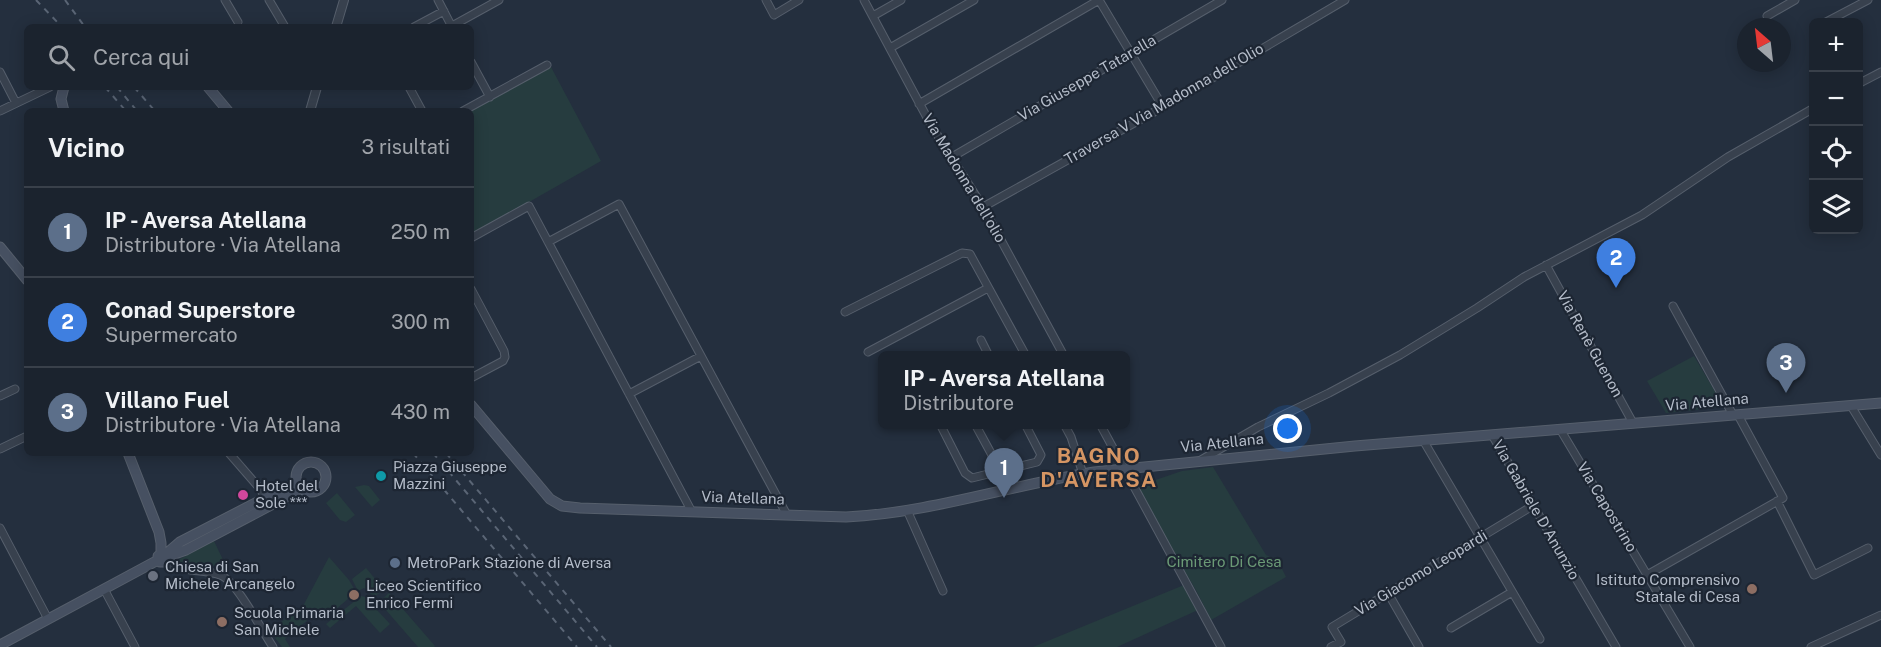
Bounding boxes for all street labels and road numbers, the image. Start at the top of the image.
street label: Via Giuseppe Tatarella [1015,31,1159,124]
street label: Traversa V Via Madonna dell'Olio [1061,39,1266,168]
street label: Via Madonna dell'olio [919,110,1010,245]
street label: Via Renè Guenon [1554,288,1627,400]
street label: Via Atellana [1665,389,1749,414]
street label: Via Atellana [1179,430,1264,455]
street label: Via Gabriele D'Anunzio [1489,437,1583,583]
street label: Via Capostrino [1574,459,1641,555]
street label: Via Atellana [701,488,785,507]
street label: Via Giacomo Leopardi [1352,526,1490,619]

